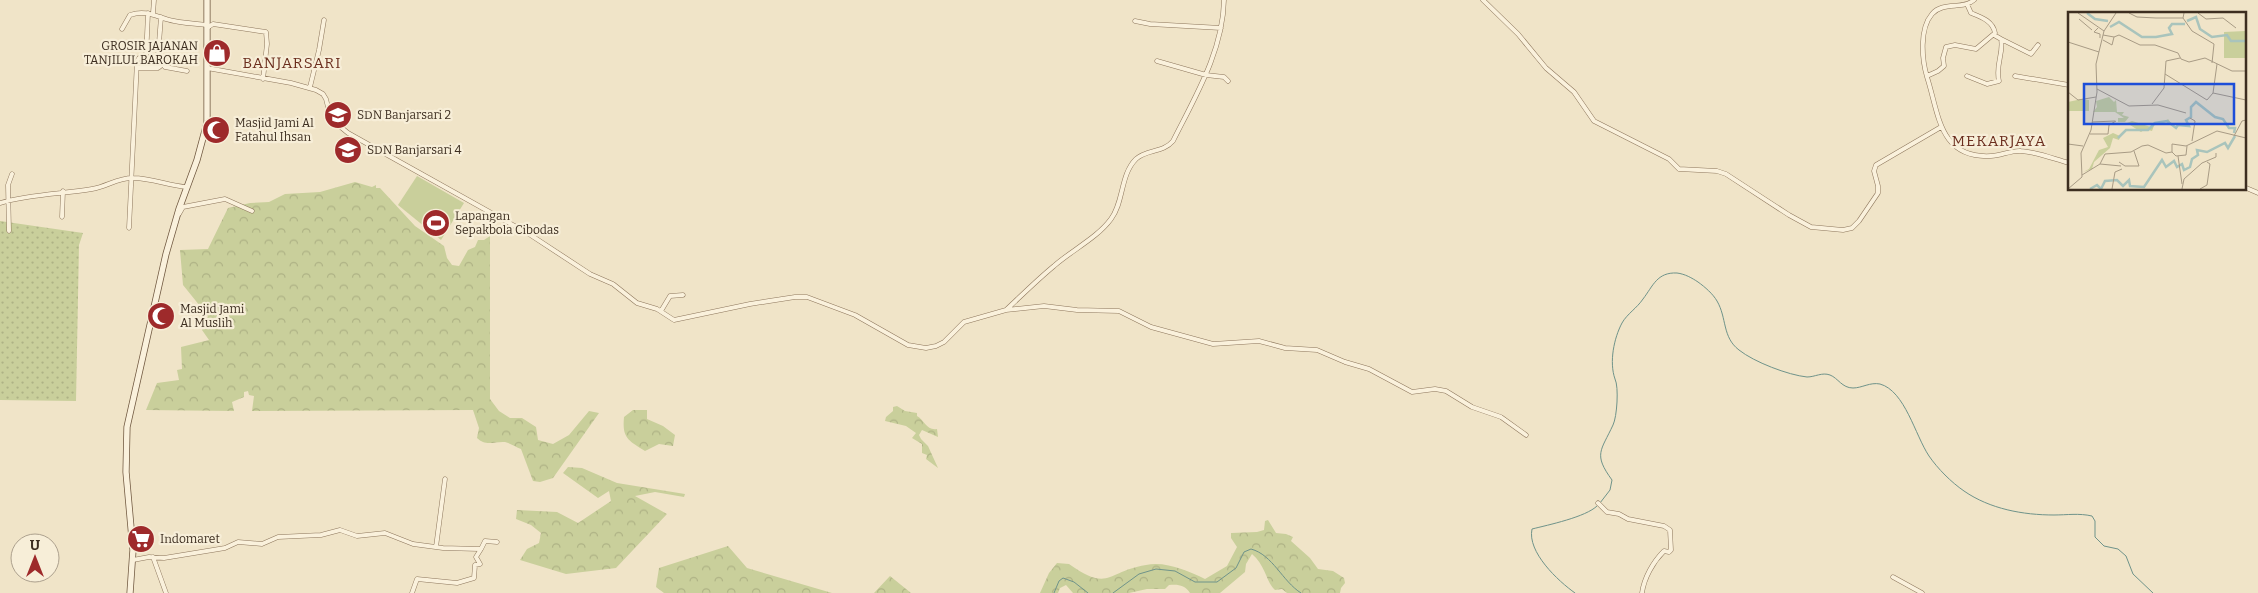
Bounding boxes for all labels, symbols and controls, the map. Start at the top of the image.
inset map [2068,12,2246,190]
shop icon: GROSIR JAJANAN TANJILUL BAROKAH [202,38,232,68]
place label: GROSIR JAJANAN TANJILUL BAROKAH [84,39,198,67]
district label: BANJARSARI [242,54,342,72]
school or university icon: SDN Banjarsari 2 [323,100,353,130]
place label: SDN Banjarsari 2 [357,108,451,122]
mosque icon: Masjid Jami Al Fatahul Ihsan [201,115,231,145]
place label: Masjid Jami Al Fatahul Ihsan [235,116,314,144]
district label: MEKARJAYA [1952,132,2046,150]
school or university icon: SDN Banjarsari 4 [333,135,363,165]
place label: SDN Banjarsari 4 [367,143,462,157]
sports icon: Lapangan Sepakbola Cibodas [421,208,451,238]
place label: Lapangan Sepakbola Cibodas [455,209,559,237]
mosque icon: Masjid Jami Al Muslih [146,301,176,331]
place label: Masjid Jami Al Muslih [180,302,245,330]
supermarket icon: Indomaret [126,524,156,554]
place label: Indomaret [160,532,220,546]
north arrow [10,533,60,583]
text: U [30,537,41,554]

